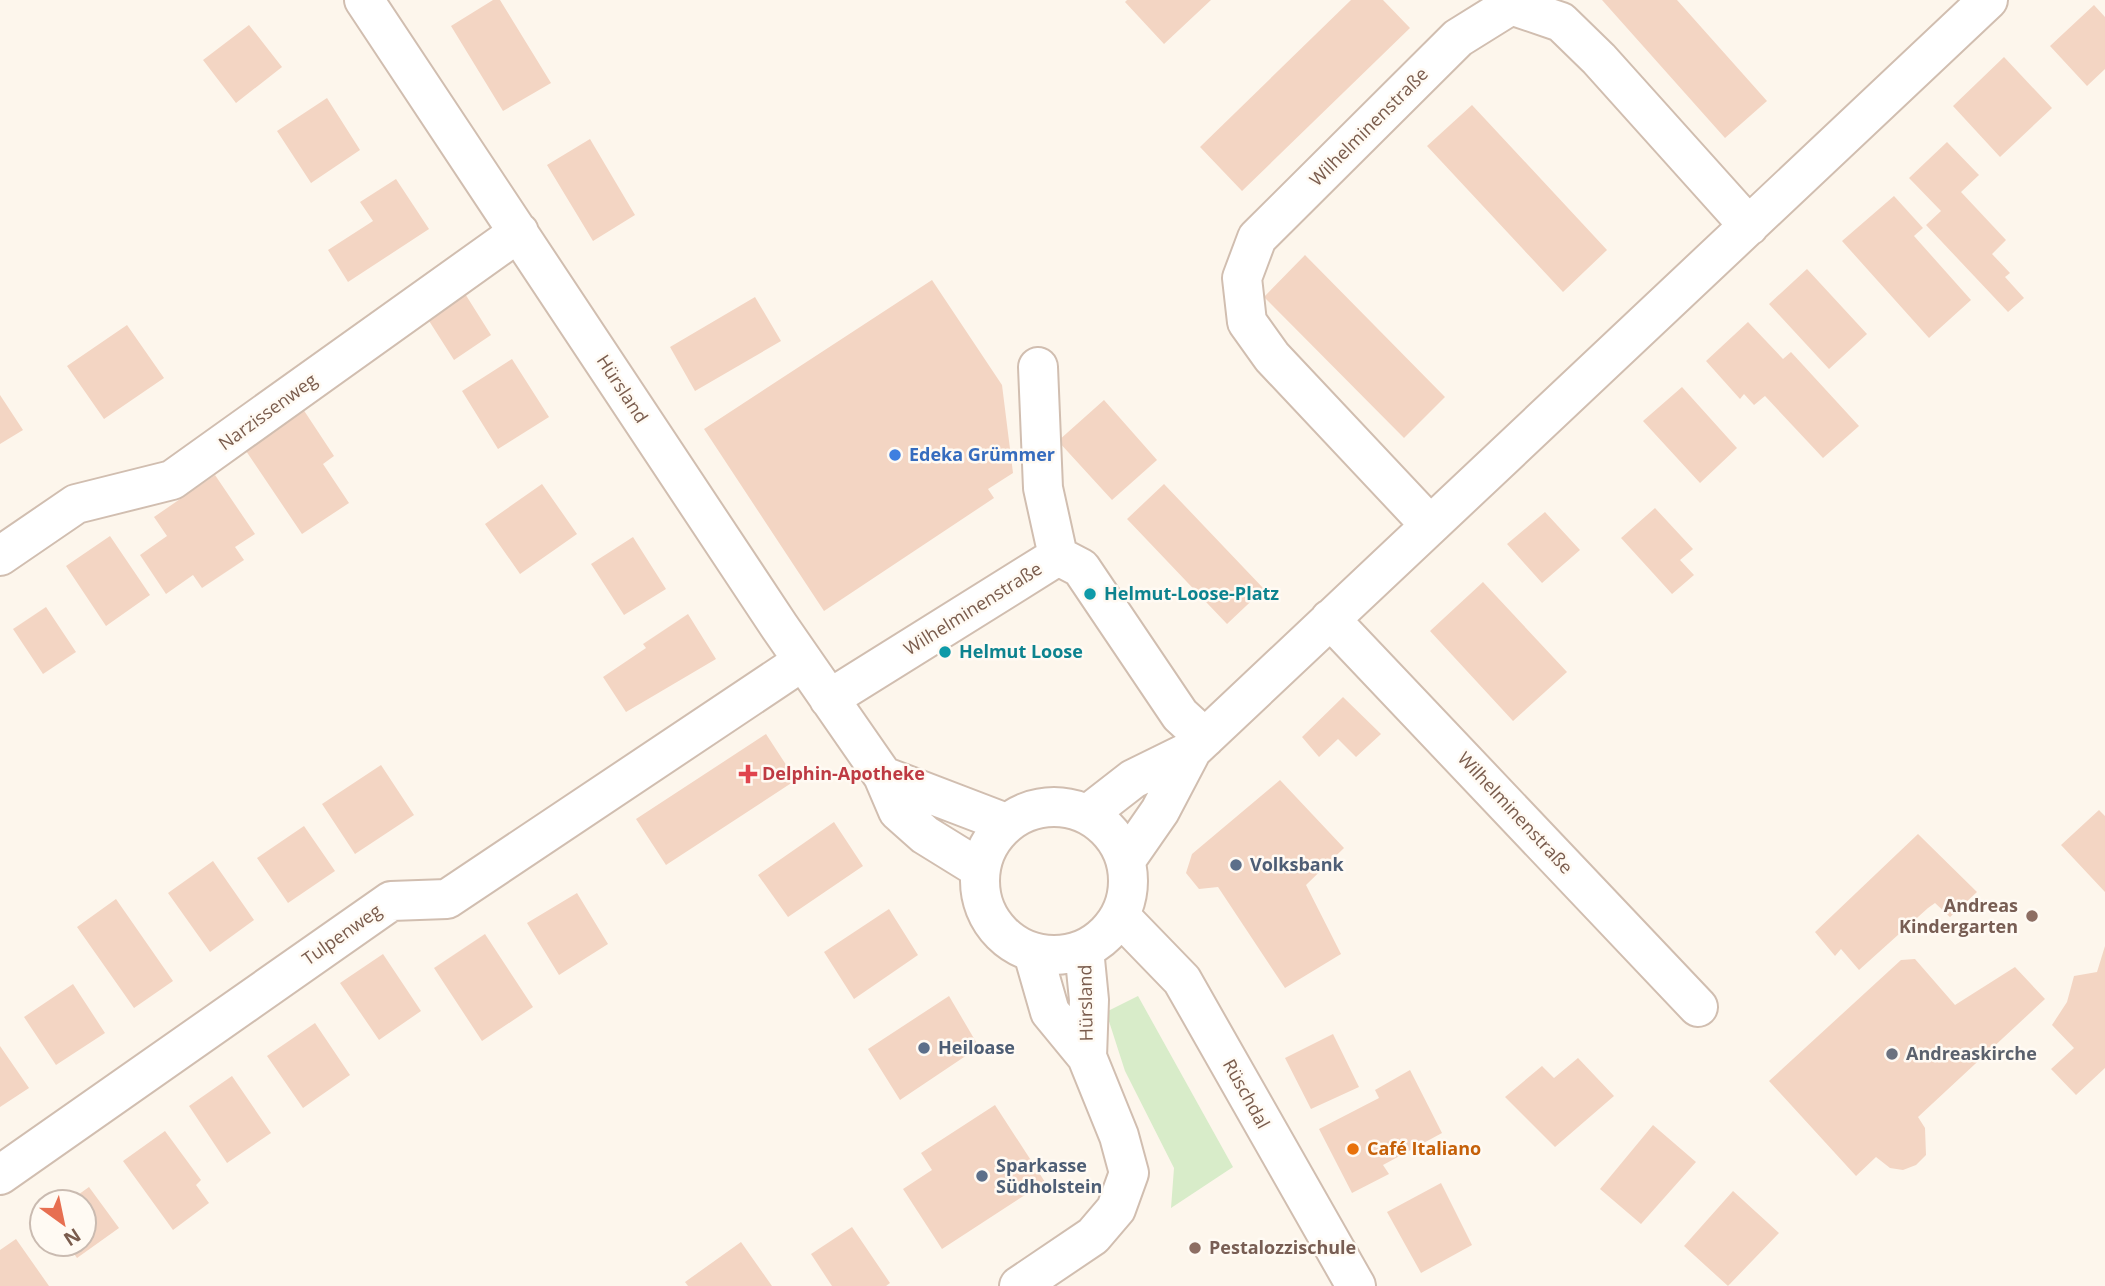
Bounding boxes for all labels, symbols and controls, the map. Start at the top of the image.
street label: Wilhelminenstraße [1304,62,1433,191]
street label: Hürsland [592,350,654,427]
street label: Narzissenweg [213,367,322,455]
place label: Edeka Grümmer [909,442,1055,466]
marker: Edeka Grümmer [887,447,903,463]
street label: Wilhelminenstraße [899,556,1046,660]
place label: Helmut-Loose-Platz [1104,581,1279,605]
marker: Helmut-Loose-Platz [1082,586,1098,602]
place label: Helmut Loose [959,639,1083,663]
marker: Helmut Loose [937,644,953,660]
street label: Wilhelminenstraße [1453,746,1579,878]
place label: Delphin-Apotheke [762,761,925,785]
marker: Delphin-Apotheke [740,766,756,782]
place label: Volksbank [1250,852,1345,876]
marker: Volksbank [1228,857,1244,873]
place label: Andreas Kindergarten [1899,893,2018,938]
street label: Tulpenweg [297,898,386,970]
marker: Andreas Kindergarten [2024,908,2040,924]
street label: Hürsland [1072,964,1098,1042]
place label: Heiloase [938,1035,1015,1059]
marker: Heiloase [916,1040,932,1056]
place label: Andreaskirche [1906,1041,2037,1065]
marker: Andreaskirche [1884,1046,1900,1062]
street label: Rüschdal [1218,1054,1276,1133]
place label: Café Italiano [1367,1136,1481,1160]
marker: Café Italiano [1345,1141,1361,1157]
place label: Sparkasse Südholstein [996,1153,1102,1198]
marker: Sparkasse Südholstein [974,1168,990,1184]
north arrow [28,1188,98,1258]
text: N [59,1222,86,1252]
place label: Pestalozzischule [1209,1235,1356,1259]
marker: Pestalozzischule [1187,1240,1203,1256]

